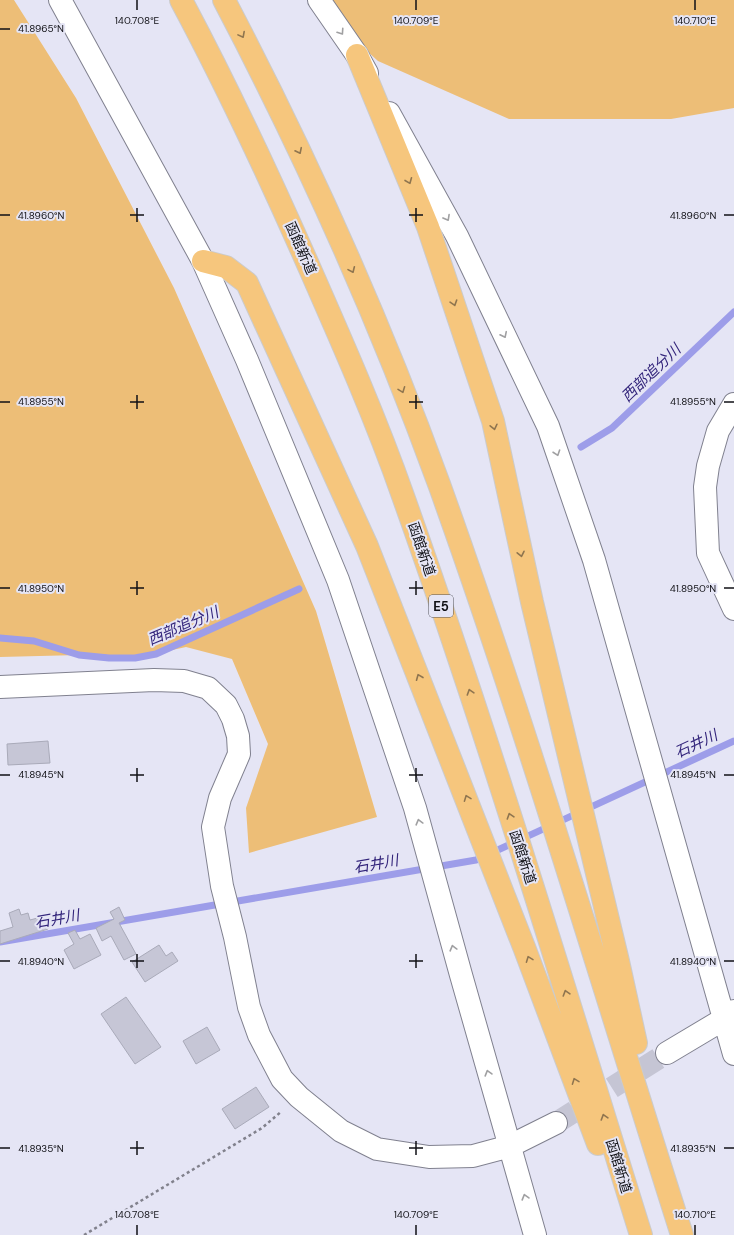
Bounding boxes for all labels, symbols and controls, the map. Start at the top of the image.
text: 140.708°E [115,14,160,27]
text: 140.709°E [394,14,439,27]
text: 140.710°E [674,14,716,27]
text: 41.8965°N [18,22,64,35]
one-way arrow [336,28,344,35]
one-way arrow [238,30,245,38]
one-way arrow [294,147,302,155]
one-way arrow [404,177,412,185]
text: 41.8960°N [18,209,64,222]
text: 41.8960°N [670,209,716,222]
one-way arrow [443,214,450,221]
street label: 函館新道 [281,219,321,277]
one-way arrow [348,266,356,273]
one-way arrow [449,300,457,307]
one-way arrow [500,330,507,338]
water label: 西部追分川 [617,338,686,406]
one-way arrow [397,386,405,394]
text: 41.8955°N [18,395,64,408]
text: 41.8955°N [670,395,716,408]
one-way arrow [489,423,498,430]
one-way arrow [553,450,561,457]
street label: 函館新道 [404,520,440,578]
one-way arrow [517,551,525,557]
text: 41.8950°N [18,582,64,595]
text: 41.8950°N [670,582,716,595]
road number: E5 [429,595,453,617]
water label: 西部追分川 [145,601,223,650]
one-way arrow [416,674,424,681]
one-way arrow [466,689,475,696]
water label: 石井川 [671,725,722,763]
text: 41.8945°N [18,768,64,781]
text: 41.8945°N [670,768,716,781]
one-way arrow [463,795,471,802]
one-way arrow [506,813,515,820]
one-way arrow [415,819,423,826]
street label: 函館新道 [506,828,540,886]
water label: 石井川 [352,850,402,878]
water label: 石井川 [33,905,83,933]
one-way arrow [449,944,458,951]
text: 41.8940°N [18,955,64,968]
one-way arrow [525,955,533,962]
text: 41.8940°N [670,955,716,968]
one-way arrow [562,990,571,997]
one-way arrow [484,1069,493,1076]
one-way arrow [571,1077,579,1084]
one-way arrow [600,1114,609,1121]
street label: 函館新道 [602,1137,636,1195]
text: 41.8935°N [18,1142,64,1155]
text: 41.8935°N [670,1142,716,1155]
one-way arrow [521,1194,530,1201]
text: 140.708°E [115,1208,160,1221]
text: 140.709°E [394,1208,439,1221]
text: 140.710°E [674,1208,716,1221]

